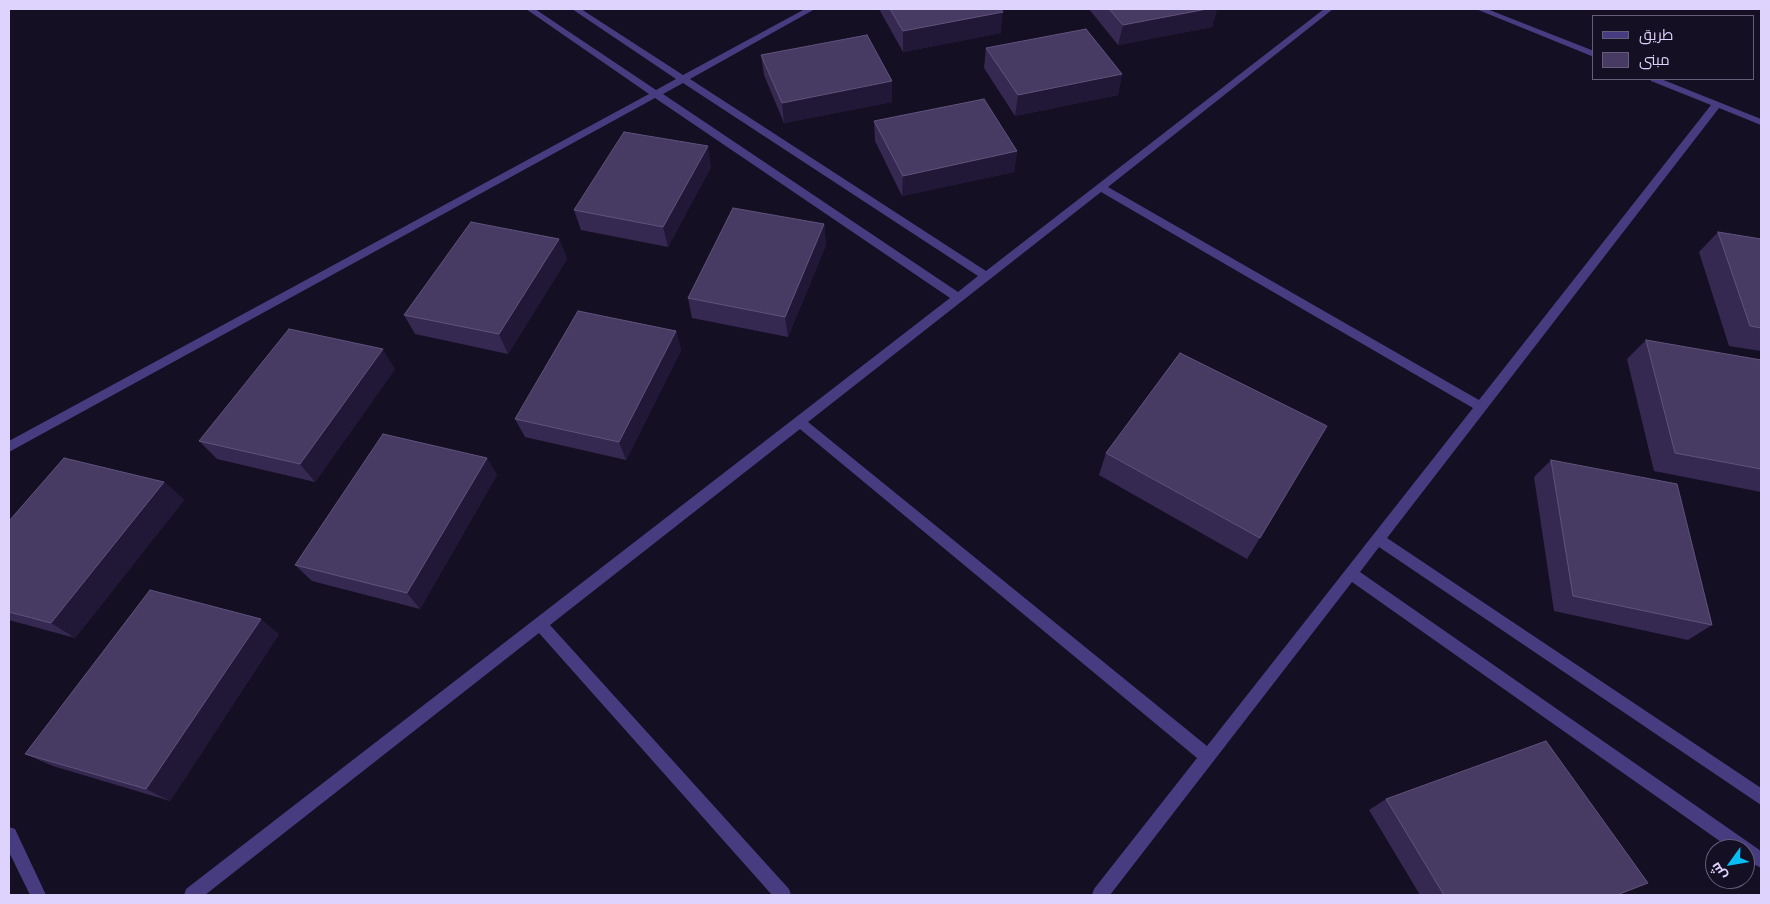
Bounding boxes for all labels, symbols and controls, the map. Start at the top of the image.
legend [1592,15,1755,80]
text: طريق [1639,25,1673,44]
text: مبنى [1639,50,1670,69]
north arrow [1705,839,1755,889]
text: ش [1706,859,1731,884]

